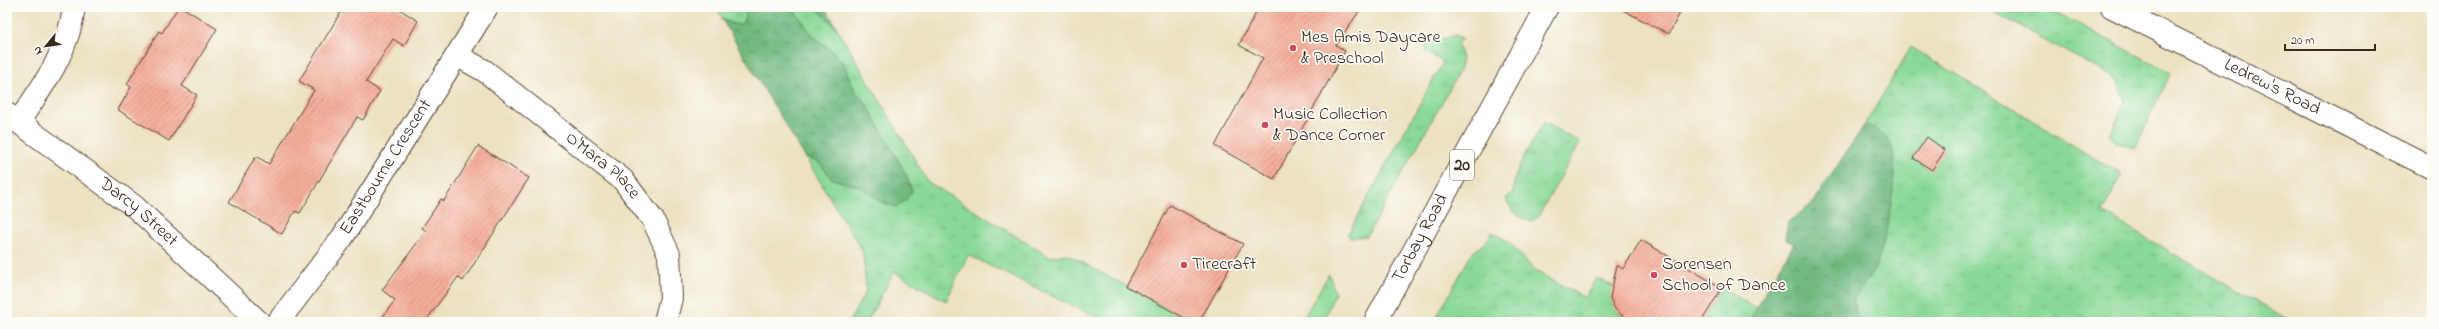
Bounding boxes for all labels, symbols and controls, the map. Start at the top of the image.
place label: Mes Amis Daycare & Preschool [1301,25,1441,72]
north arrow [26,26,66,66]
scale bar [2285,26,2375,52]
text: 20 m [2291,32,2314,50]
text: N [29,43,47,57]
marker: Mes Amis Daycare & Preschool [1288,43,1298,53]
street label: Ledrew's Road [2219,52,2325,123]
street label: Eastbourne Crescent [334,94,439,240]
place label: Music Collection & Dance Corner [1273,102,1388,149]
marker: Music Collection & Dance Corner [1260,120,1270,130]
street label: O'Mara Place [559,126,647,206]
road number: 20 [1450,150,1474,180]
street label: Darcy Street [92,171,183,253]
street label: Torbay Road [1386,190,1455,288]
place label: Tirecraft [1192,252,1256,278]
place label: Sorensen School of Dance [1662,252,1787,299]
marker: Tirecraft [1179,260,1189,270]
marker: Sorensen School of Dance [1649,270,1659,280]

